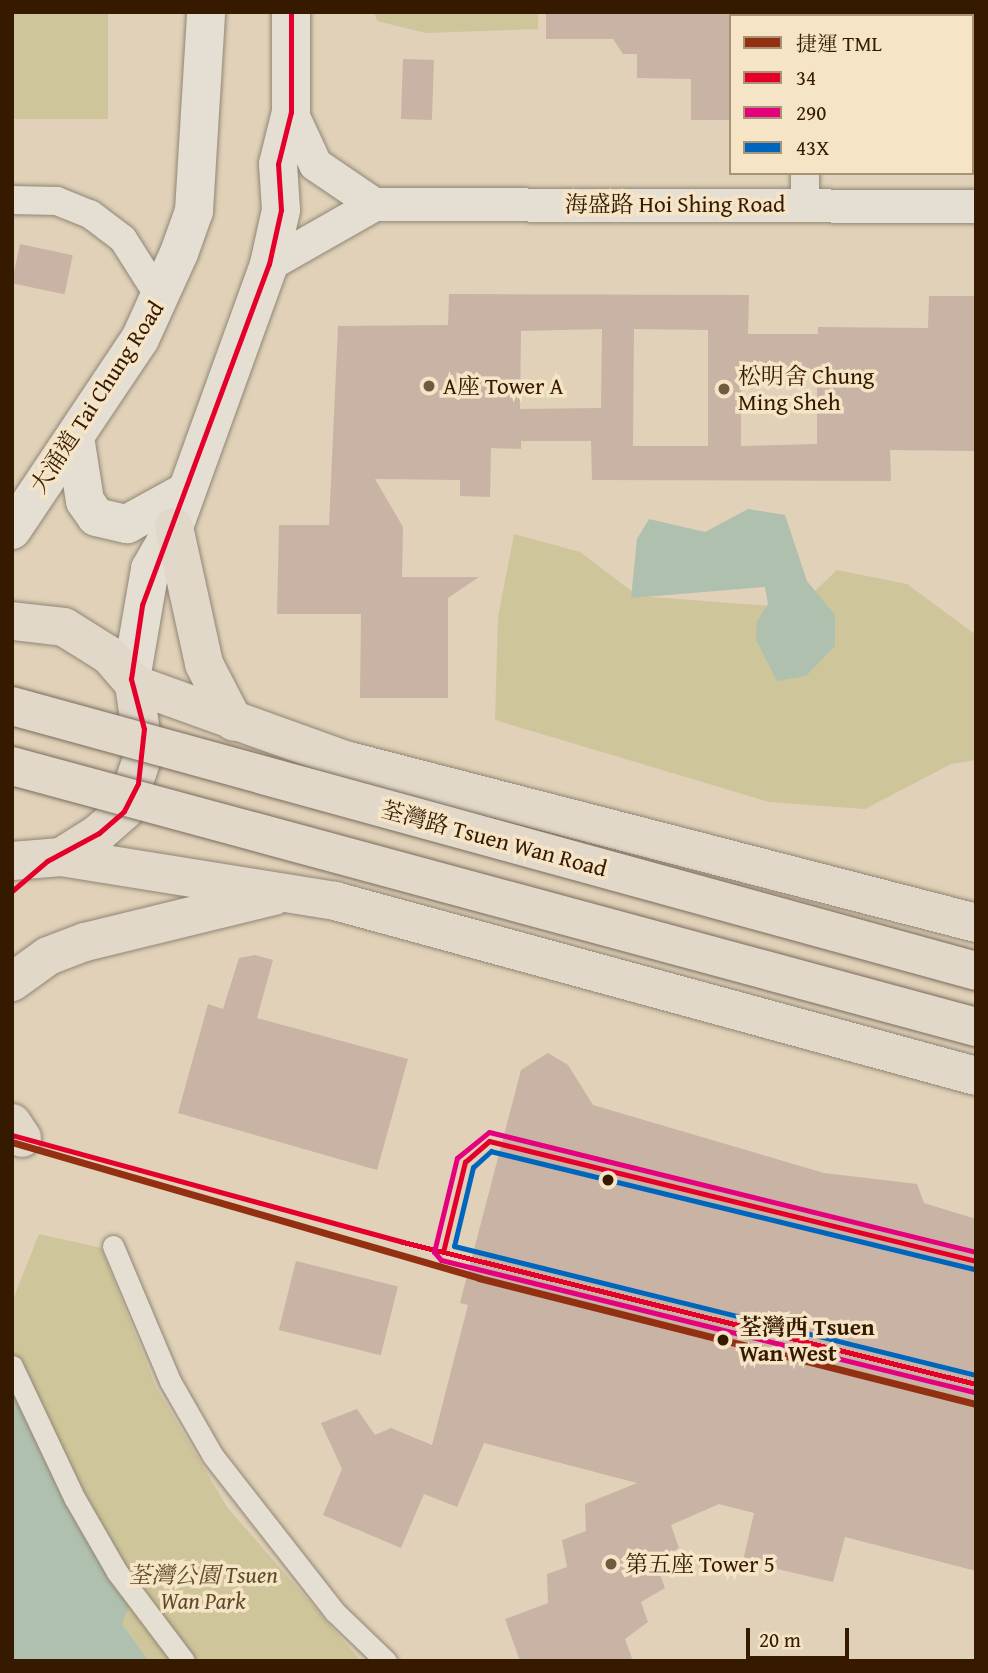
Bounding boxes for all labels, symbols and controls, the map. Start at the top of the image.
legend [729,14,974,175]
text: 捷運 TML [796,28,882,59]
text: 34 [796,62,816,93]
text: 290 [796,97,826,128]
text: 43X [796,132,829,163]
street label: 海盛路 Hoi Shing Road [565,190,785,218]
street label: 大涌道 Tai Chung Road [24,296,170,498]
place label: 松明舍 Chung Ming Sheh [738,362,874,416]
place label: A座 Tower A [443,372,564,400]
marker: A座 Tower A [421,378,437,394]
marker: 松明舍 Chung Ming Sheh [716,381,732,397]
street label: 荃灣路 Tsuen Wan Road [378,796,610,882]
unlabelled marker [601,1173,615,1187]
place label: 荃灣西 Tsuen Wan West [739,1313,875,1367]
marker: 荃灣西 Tsuen Wan West [713,1330,733,1350]
place label: 第五座 Tower 5 [625,1550,775,1578]
marker: 第五座 Tower 5 [603,1556,619,1572]
park label: 荃灣公園 Tsuen Wan Park [128,1561,278,1615]
scale bar [750,1614,853,1658]
text: 20 m [759,1624,801,1655]

